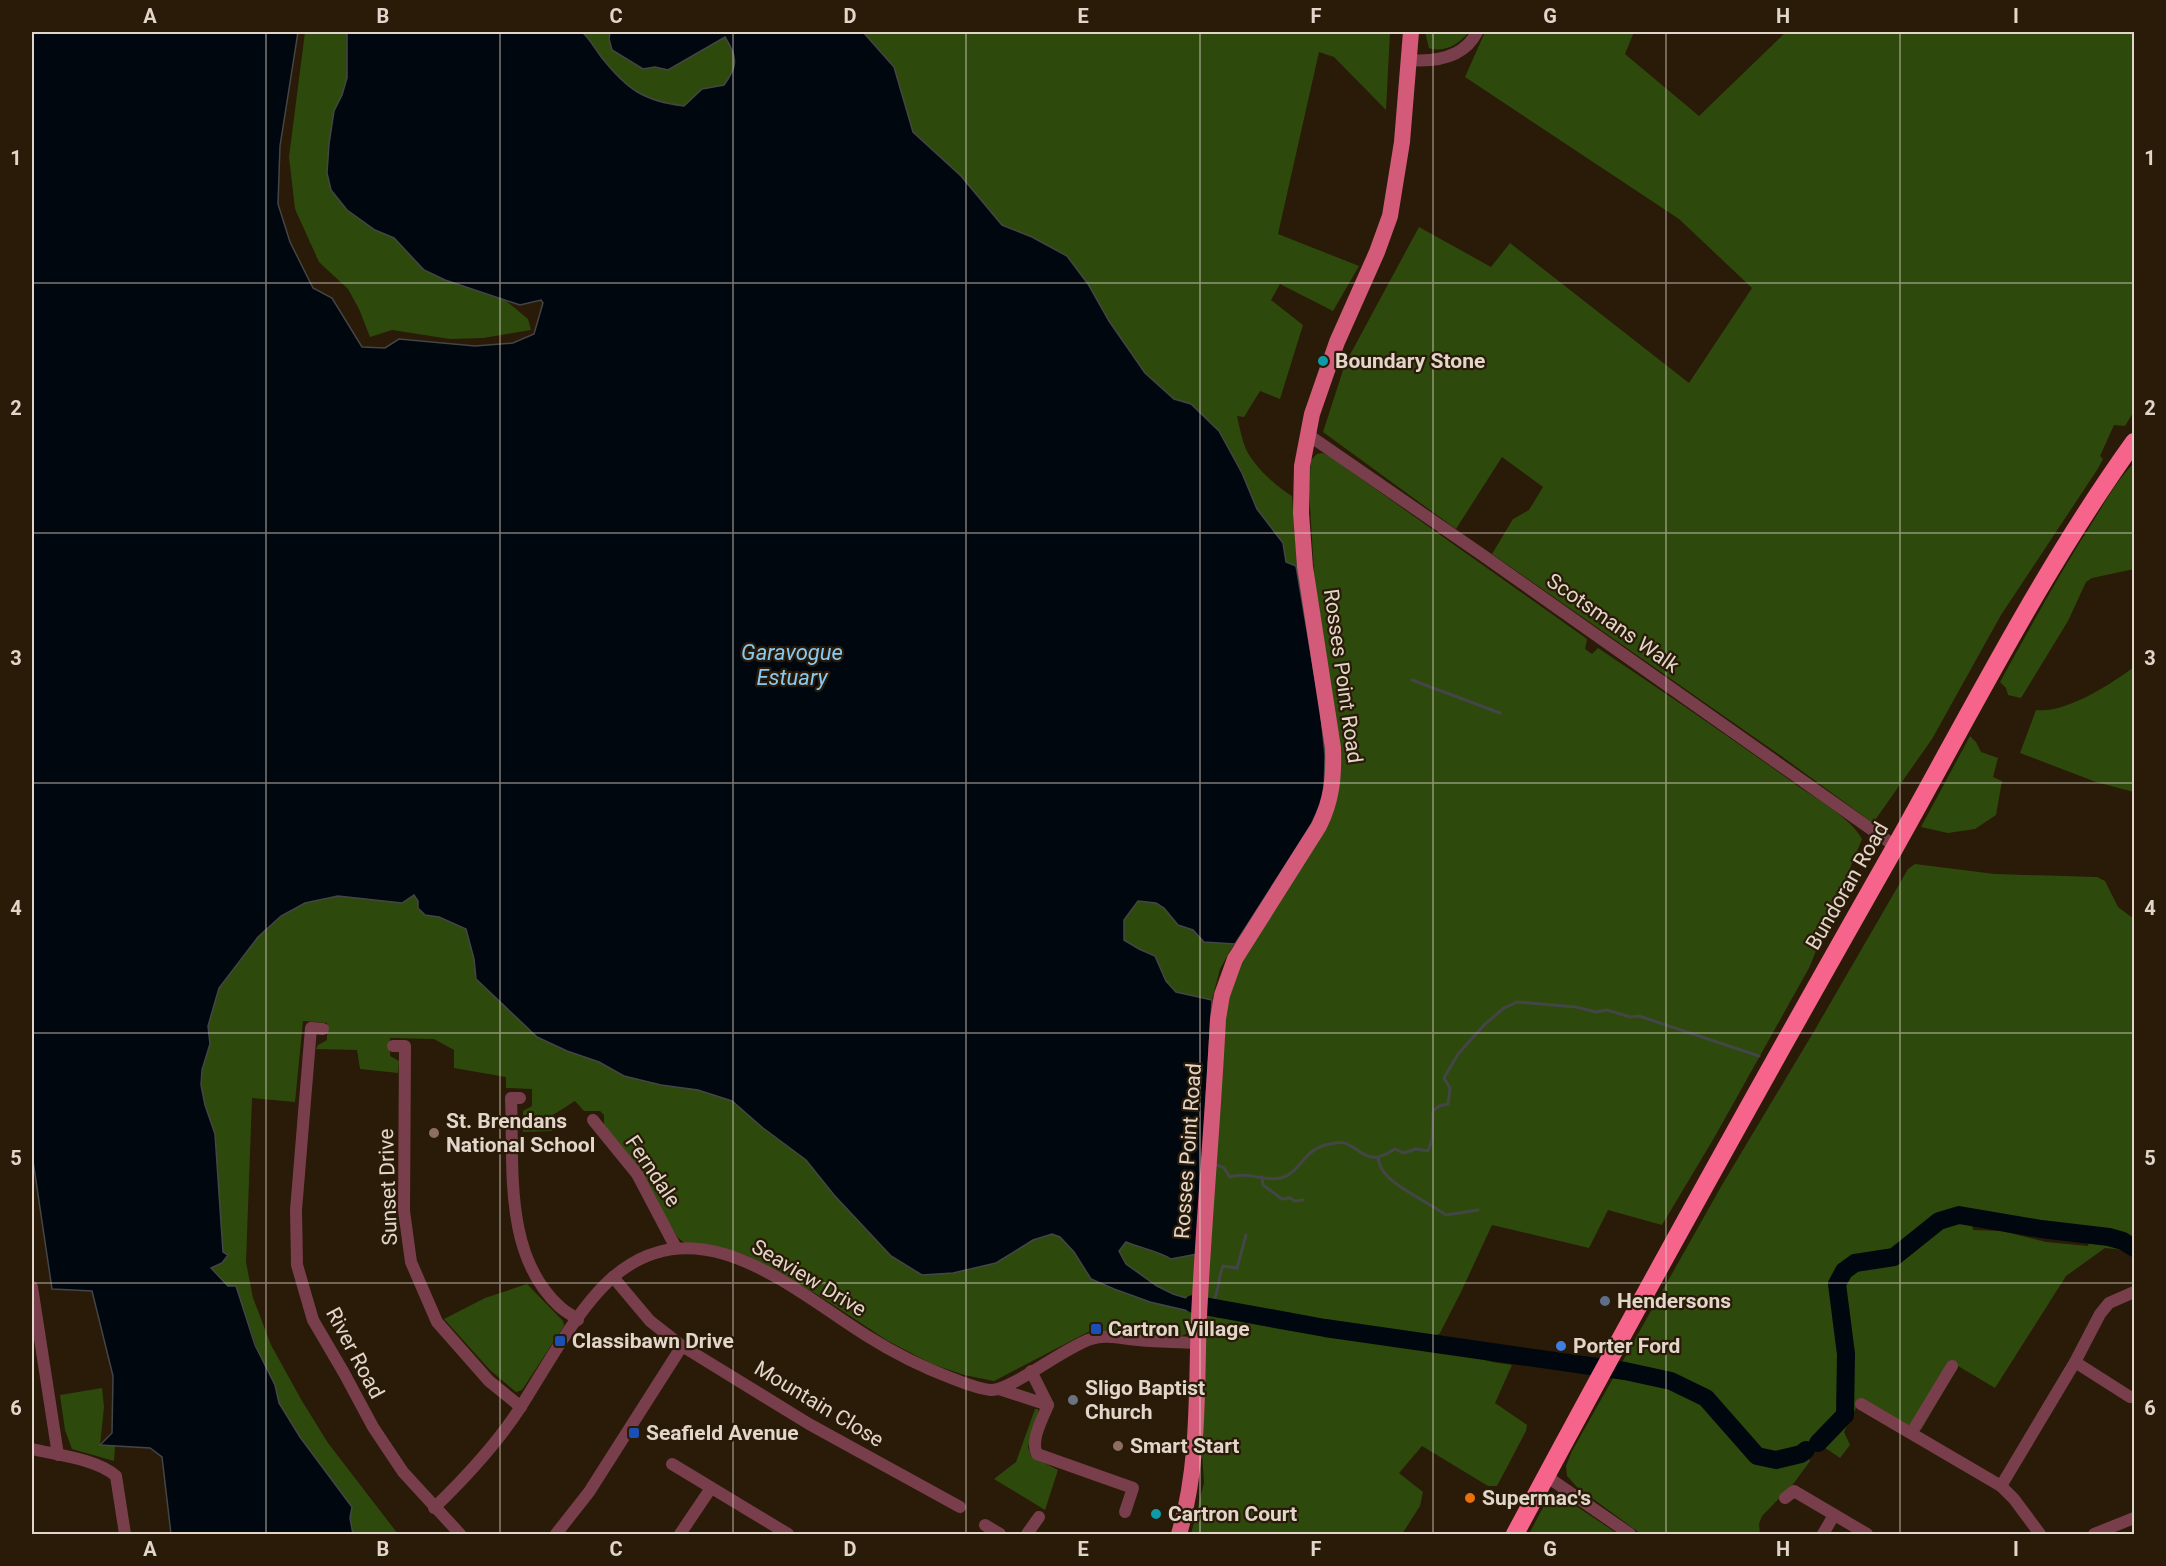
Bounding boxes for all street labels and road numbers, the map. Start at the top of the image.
street label: Scotsmans Walk [1542,568,1684,678]
street label: Rosses Point Road [1319,587,1367,765]
street label: Bundoran Road [1801,818,1893,954]
street label: Rosses Point Road [1170,1062,1206,1240]
street label: Sunset Drive [374,1128,402,1246]
street label: Ferndale [620,1131,686,1211]
street label: Seaview Drive [747,1234,871,1322]
street label: River Road [321,1303,389,1403]
street label: Mountain Close [750,1356,888,1452]

